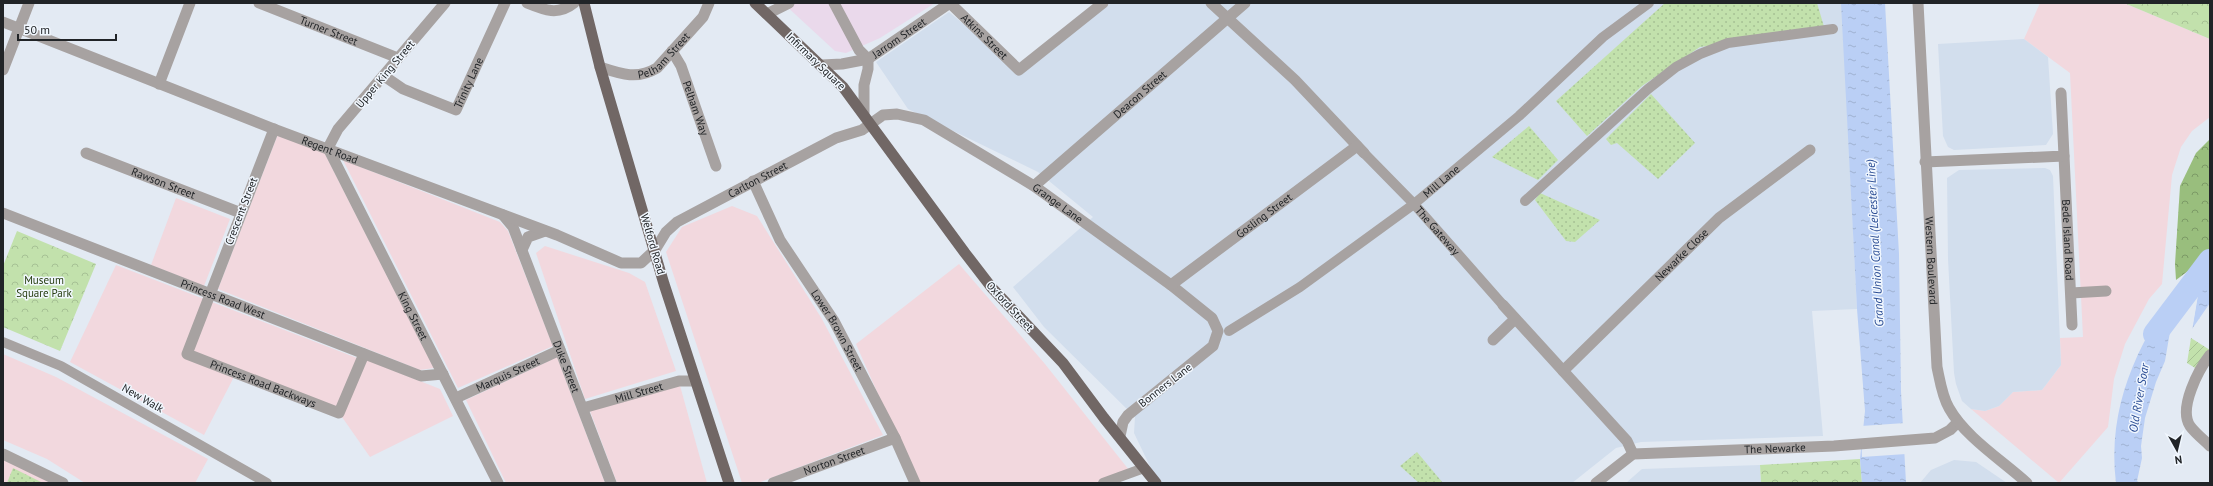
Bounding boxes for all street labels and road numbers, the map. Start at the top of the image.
street label: Atkins Street [958,11,1011,63]
street label: Turner Street [298,13,360,48]
street label: Jarrom Street [869,14,929,62]
street label: Pelham Street [637,29,693,82]
street label: Infirmary Square [783,29,849,93]
street label: Upper King Street [353,37,418,111]
street label: Trinity Lane [451,55,486,110]
street label: Deacon Street [1110,67,1169,121]
street label: Pelham Way [680,79,712,138]
street label: Regent Road [300,133,360,167]
street label: Carlton Street [725,158,790,201]
street label: Mill Lane [1420,162,1463,201]
street label: Rawson Street [129,164,198,202]
street label: Crescent Street [222,175,260,247]
street label: Grange Lane [1030,180,1086,226]
street label: Gosling Street [1233,190,1295,241]
street label: Bede Island Road [2059,199,2077,281]
street label: The Gateway [1412,203,1463,259]
street label: Welford Road [638,212,668,276]
street label: Western Boulevard [1922,216,1941,305]
street label: Newarke Close [1652,225,1712,284]
street label: Princess Road West [179,276,267,322]
street label: Oxford Street [983,278,1037,334]
street label: Lower Brown Street [808,287,866,374]
street label: King Street [395,289,431,343]
street label: Duke Street [550,338,583,395]
street label: Marquis Street [474,353,542,395]
street label: Princess Road Backways [208,357,319,411]
street label: Bonners Lane [1136,360,1195,410]
street label: Mill Street [613,379,665,406]
street label: New Walk [120,380,167,416]
street label: The Newarke [1744,440,1806,457]
street label: Norton Street [802,443,867,478]

